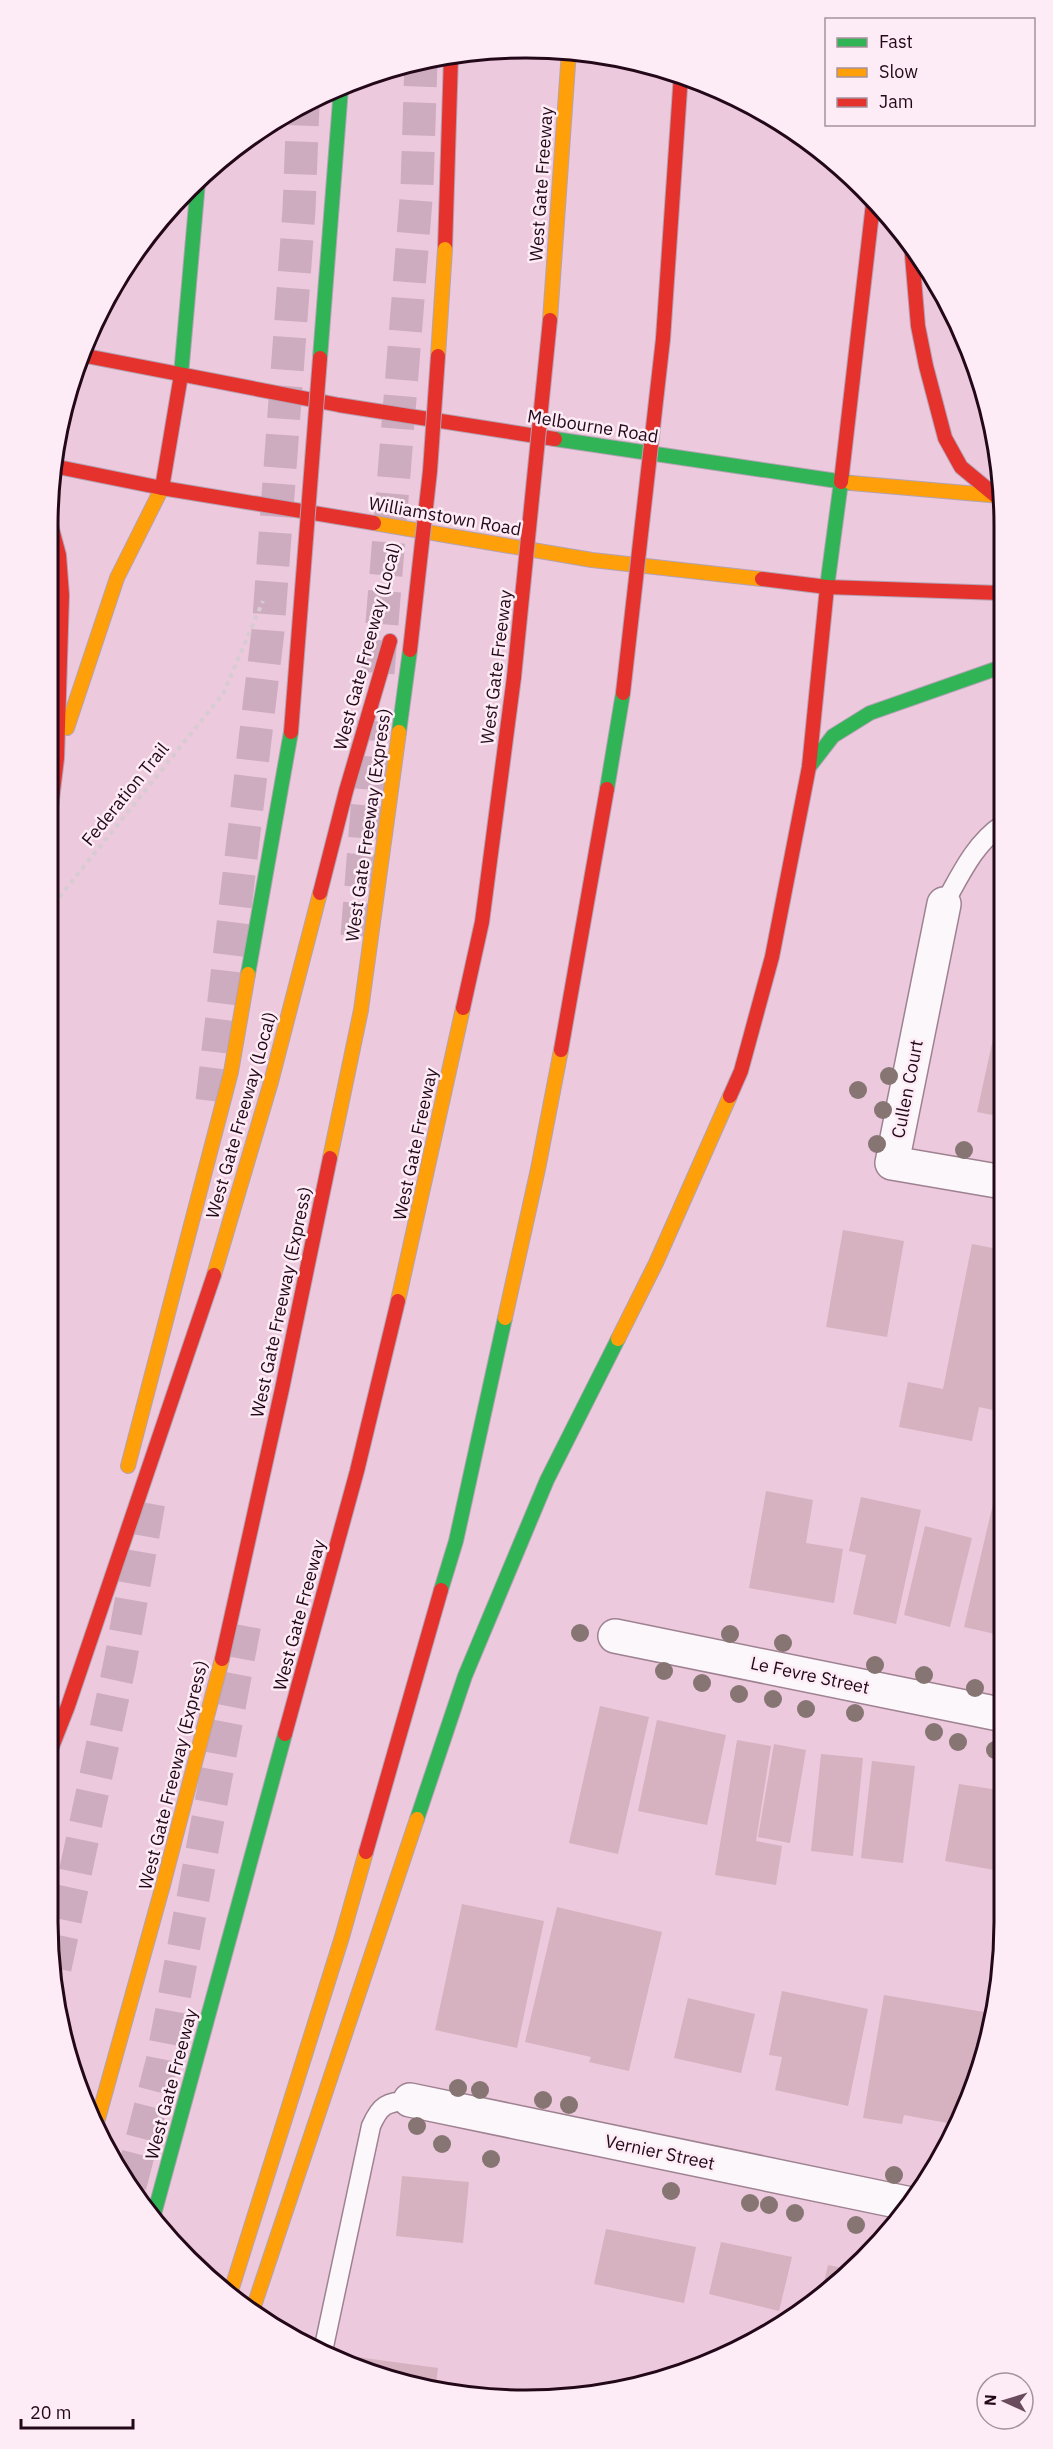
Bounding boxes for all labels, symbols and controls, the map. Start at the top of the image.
legend [825,18,1035,126]
text: Fast [879,30,913,53]
text: Slow [879,60,918,83]
text: Jam [879,90,914,113]
street label: West Gate Freeway [524,106,558,262]
street label: Melbourne Road [526,404,660,448]
street label: Williamstown Road [367,491,523,541]
street label: West Gate Freeway (Local) [328,540,406,752]
street label: West Gate Freeway [475,588,517,746]
street label: West Gate Freeway (Express) [340,707,396,943]
street label: Federation Trail [76,738,174,850]
street label: West Gate Freeway (Local) [200,1009,282,1221]
street label: Cullen Court [886,1038,928,1140]
street label: West Gate Freeway [388,1066,442,1222]
street label: West Gate Freeway (Express) [245,1184,317,1420]
street label: West Gate Freeway [268,1537,330,1693]
street label: Le Fevre Street [748,1651,872,1699]
street label: West Gate Freeway (Express) [133,1658,213,1892]
street label: West Gate Freeway [140,2006,202,2162]
street label: Vernier Street [603,2129,717,2175]
north arrow [975,2371,1035,2431]
scale bar [21,2392,134,2430]
text: N [980,2393,1000,2406]
text: 20 m [30,2401,72,2424]

